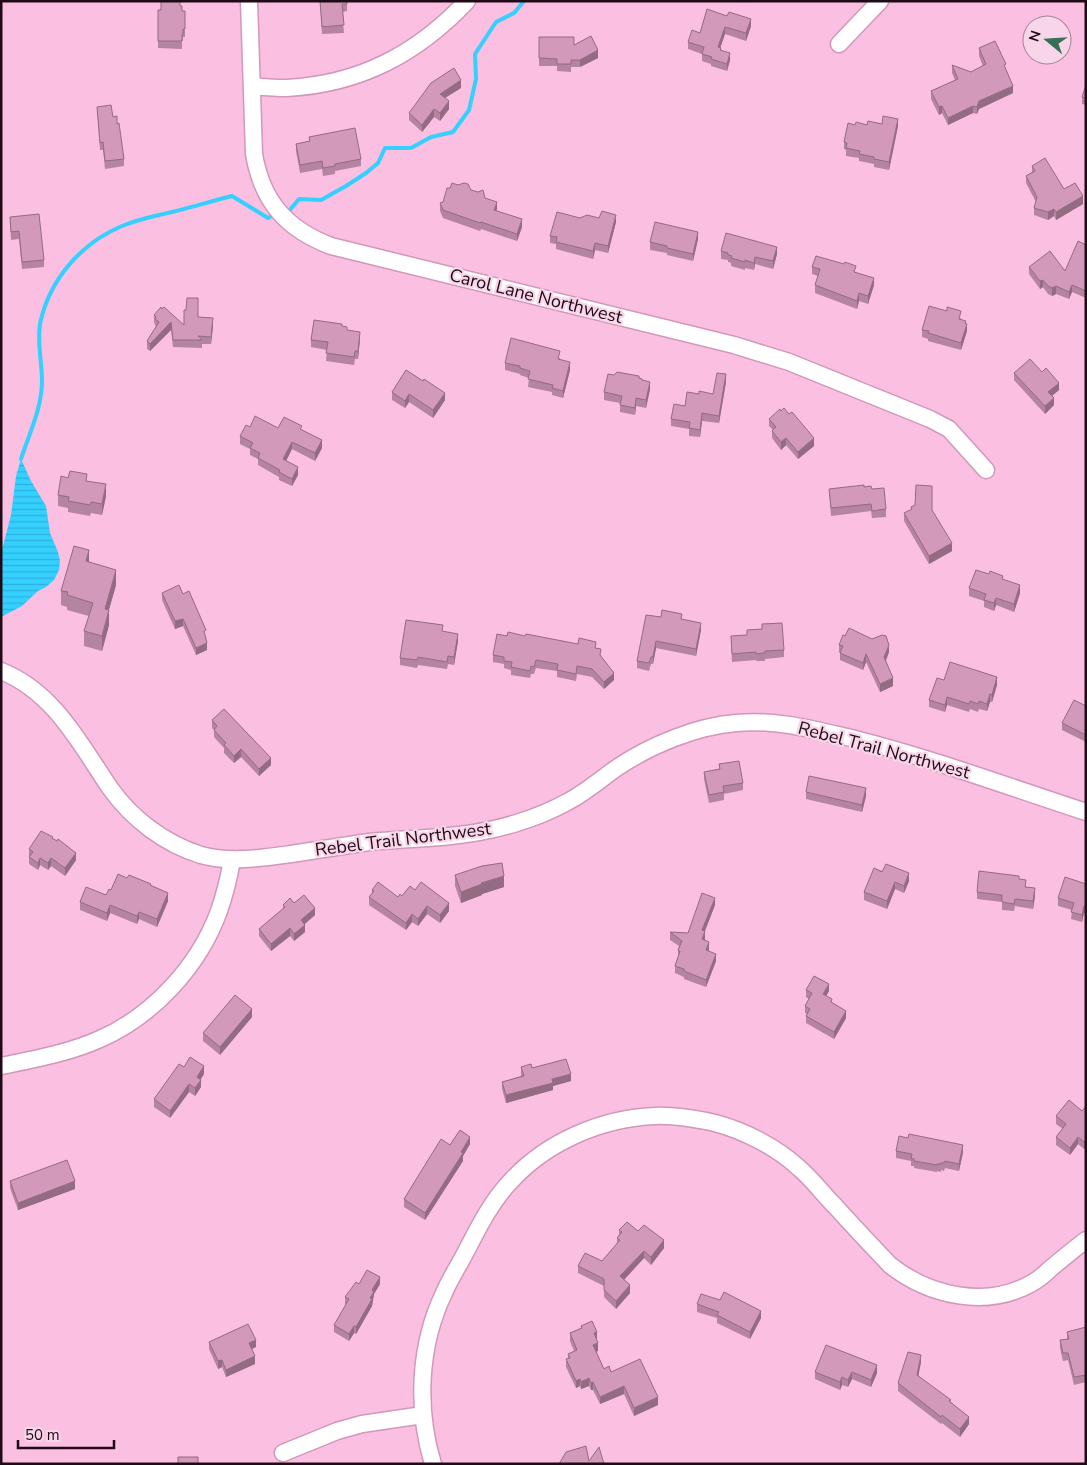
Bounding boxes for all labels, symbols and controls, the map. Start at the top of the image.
north arrow [1022,15,1072,65]
text: N [1024,28,1046,44]
street label: Carol Lane Northwest [447,263,626,329]
street label: Rebel Trail Northwest [795,715,973,785]
street label: Rebel Trail Northwest [314,816,493,862]
scale bar [18,1418,114,1450]
text: 50 m [25,1425,60,1445]

